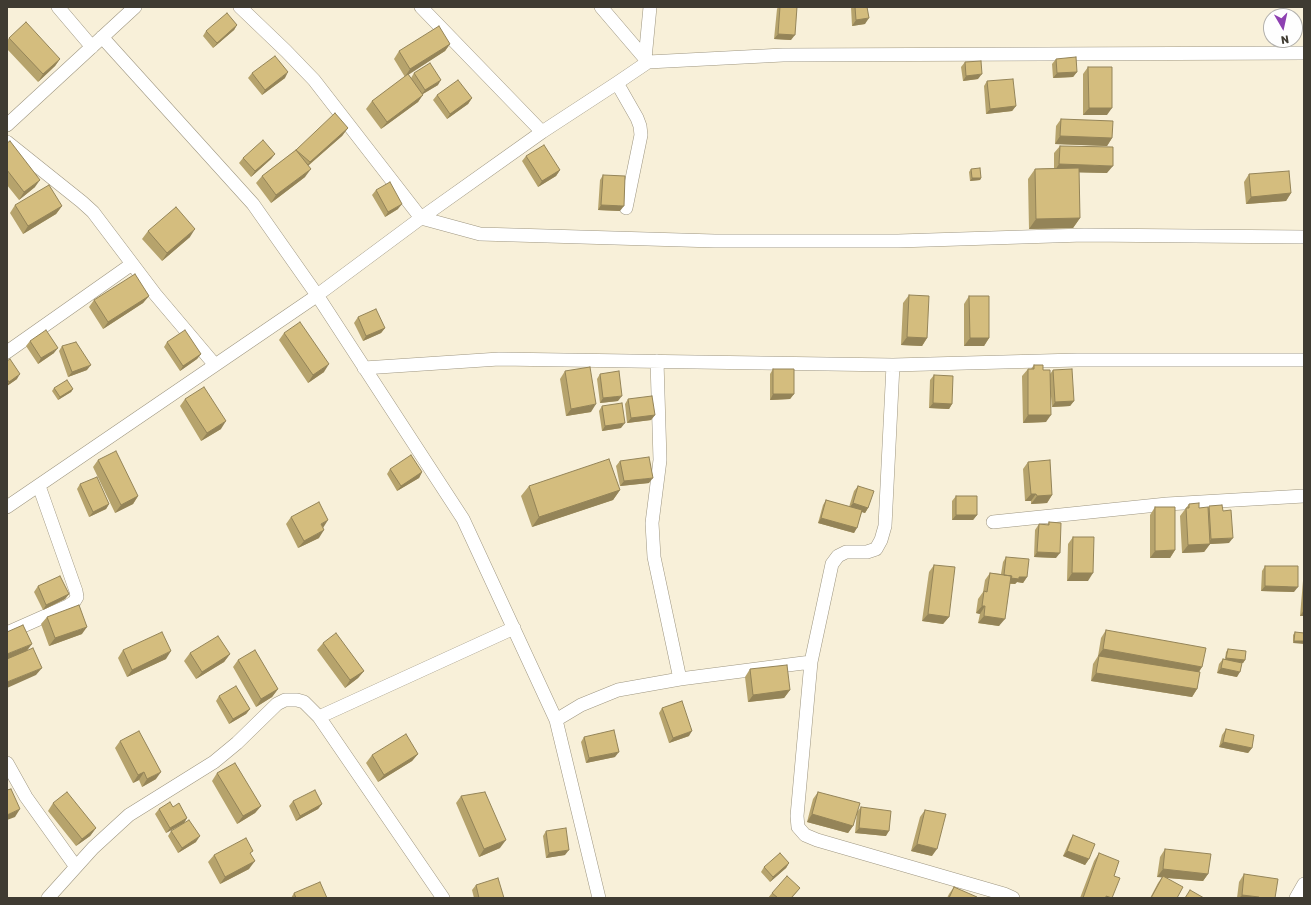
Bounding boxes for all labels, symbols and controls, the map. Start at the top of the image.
north arrow [1263,8,1303,48]
text: N [1280,32,1290,46]

